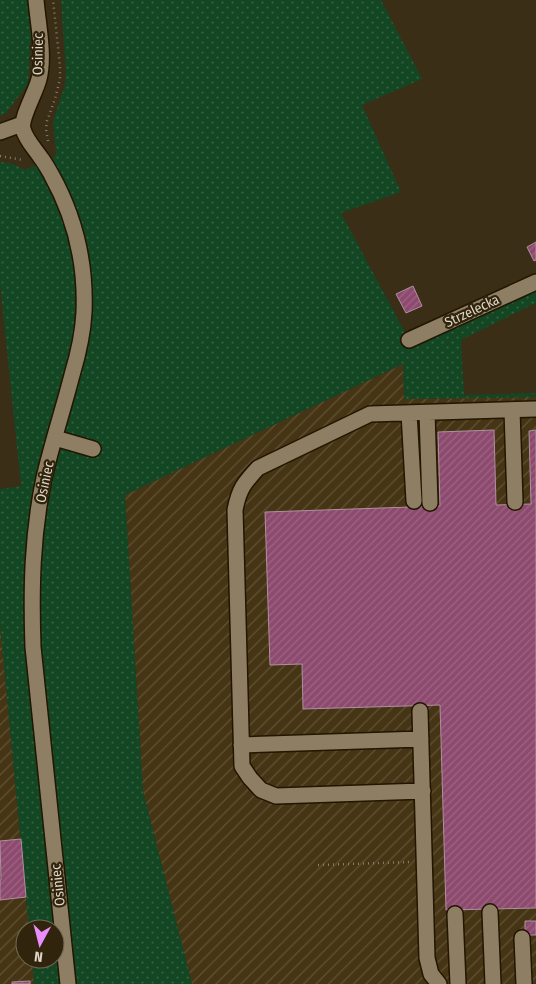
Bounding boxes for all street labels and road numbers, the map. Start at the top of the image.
street label: Osiniec [29,33,47,75]
street label: Strzelecka [442,291,502,331]
street label: Osiniec [32,460,58,504]
street label: Osiniec [47,863,69,907]

